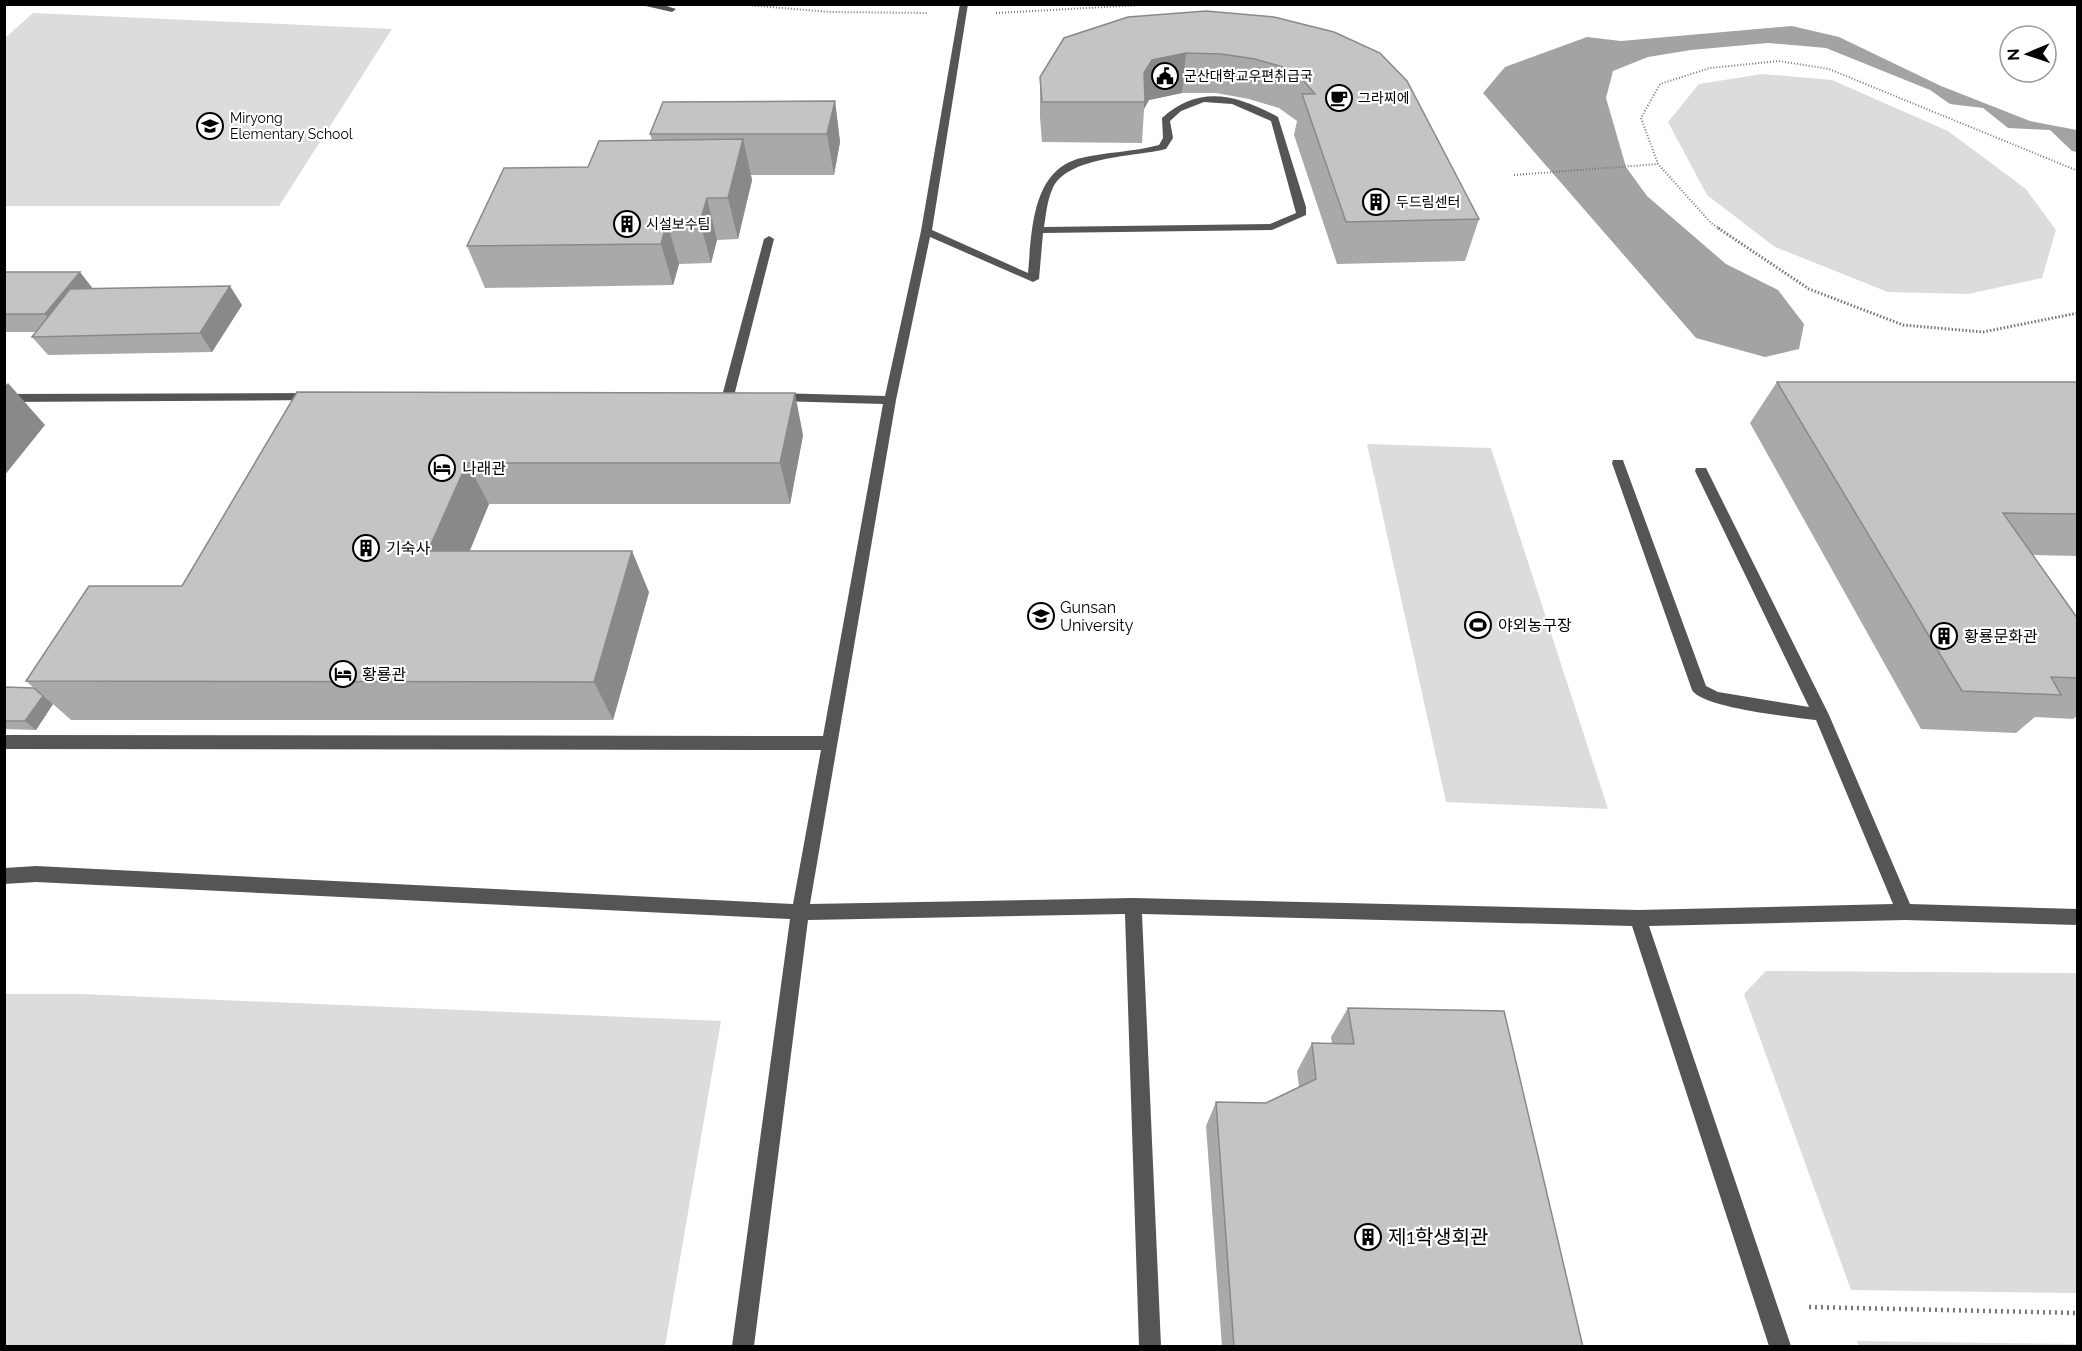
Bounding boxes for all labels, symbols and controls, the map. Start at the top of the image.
north arrow [1998,24,2058,84]
text: N [2004,48,2023,61]
public building icon: 군산대학교우편취급국 [1150,61,1180,91]
place label: 군산대학교우편취급국 [1184,68,1313,84]
cafe icon: 그라찌에 [1324,83,1354,113]
place label: 그라찌에 [1358,90,1410,106]
place label: Miryong Elementary School [230,110,353,142]
school or university icon: Miryong Elementary School [195,111,225,141]
building icon: 두드림센터 [1361,187,1391,217]
place label: 두드림센터 [1396,194,1460,210]
building icon: 시설보수팀 [612,209,642,239]
place label: 시설보수팀 [646,216,710,232]
hotel icon: 나래관 [427,453,457,483]
place label: 나래관 [462,459,506,478]
building icon: 기숙사 [351,533,381,563]
place label: 기숙사 [386,539,430,558]
place label: Gunsan University [1060,598,1134,635]
school or university icon: Gunsan University [1026,601,1056,631]
sports icon: 야외농구장 [1463,610,1493,640]
place label: 야외농구장 [1498,616,1572,635]
building icon: 황룡문화관 [1929,621,1959,651]
place label: 황룡문화관 [1964,627,2038,646]
hotel icon: 황룡관 [328,659,358,689]
place label: 황룡관 [362,665,406,684]
building icon: 제1학생회관 [1353,1222,1383,1252]
place label: 제1학생회관 [1388,1225,1489,1249]

